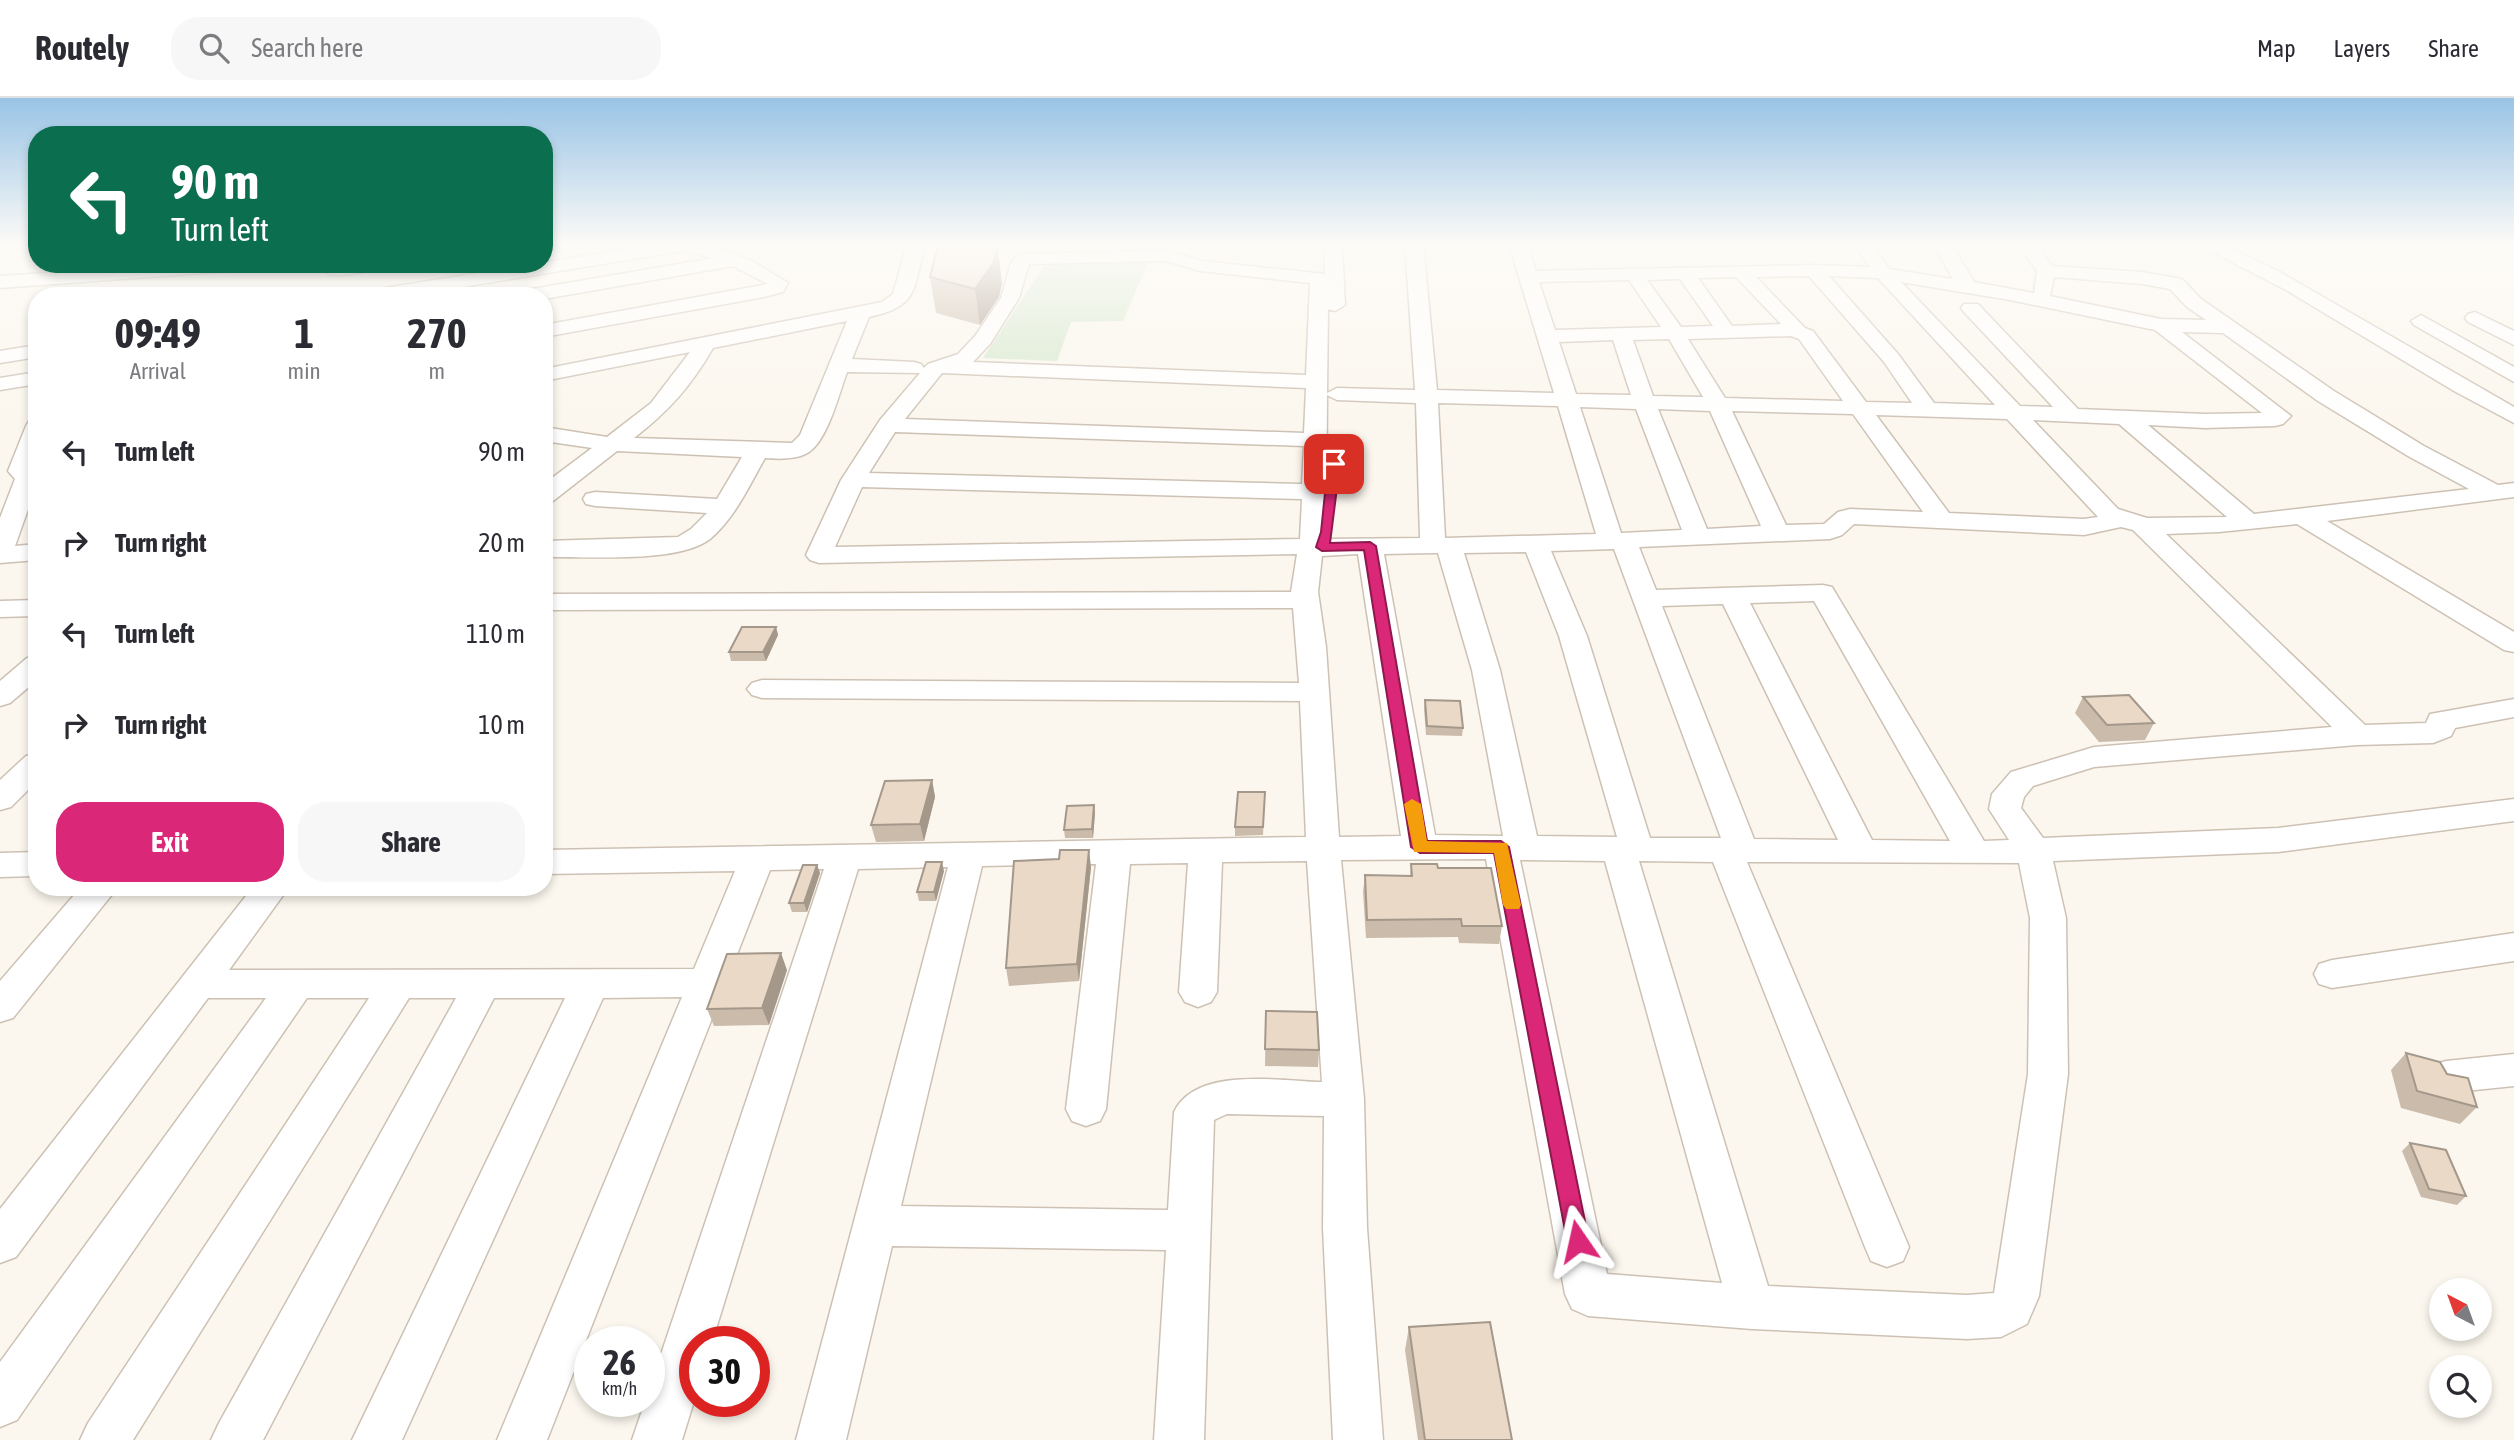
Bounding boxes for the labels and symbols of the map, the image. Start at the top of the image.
pin [1304,434,1364,494]
position arrow [1541,1204,1615,1278]
north arrow [2429,1278,2492,1340]
speed limit sign: 30 [679,1326,770,1417]

